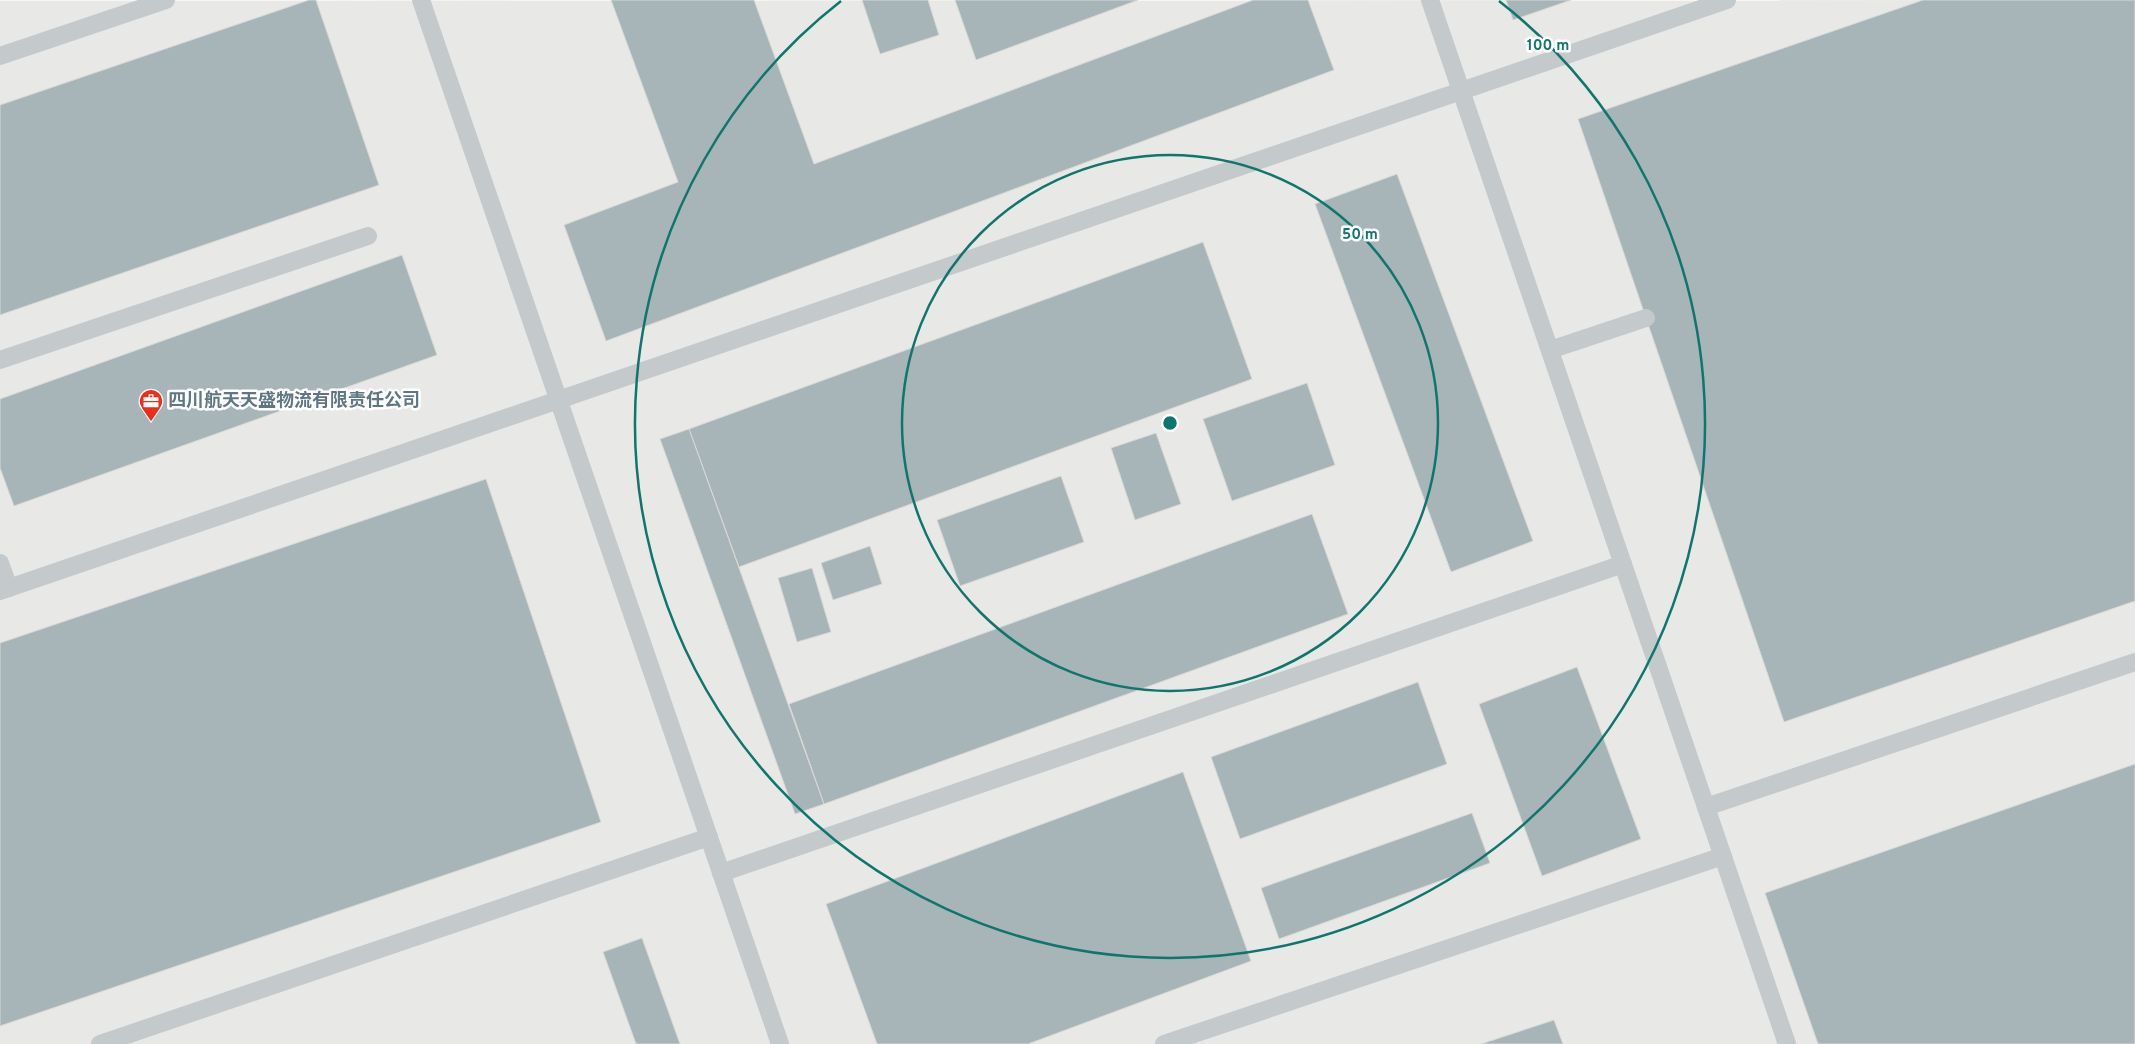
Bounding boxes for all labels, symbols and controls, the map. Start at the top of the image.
text: 100 m [1527,37,1569,56]
text: 50 m [1342,226,1378,245]
office icon: 四川航天天盛物流有限责任公司 [138,388,164,422]
place label: 四川航天天盛物流有限责任公司 [168,390,420,413]
centre of rings [1161,414,1179,432]

